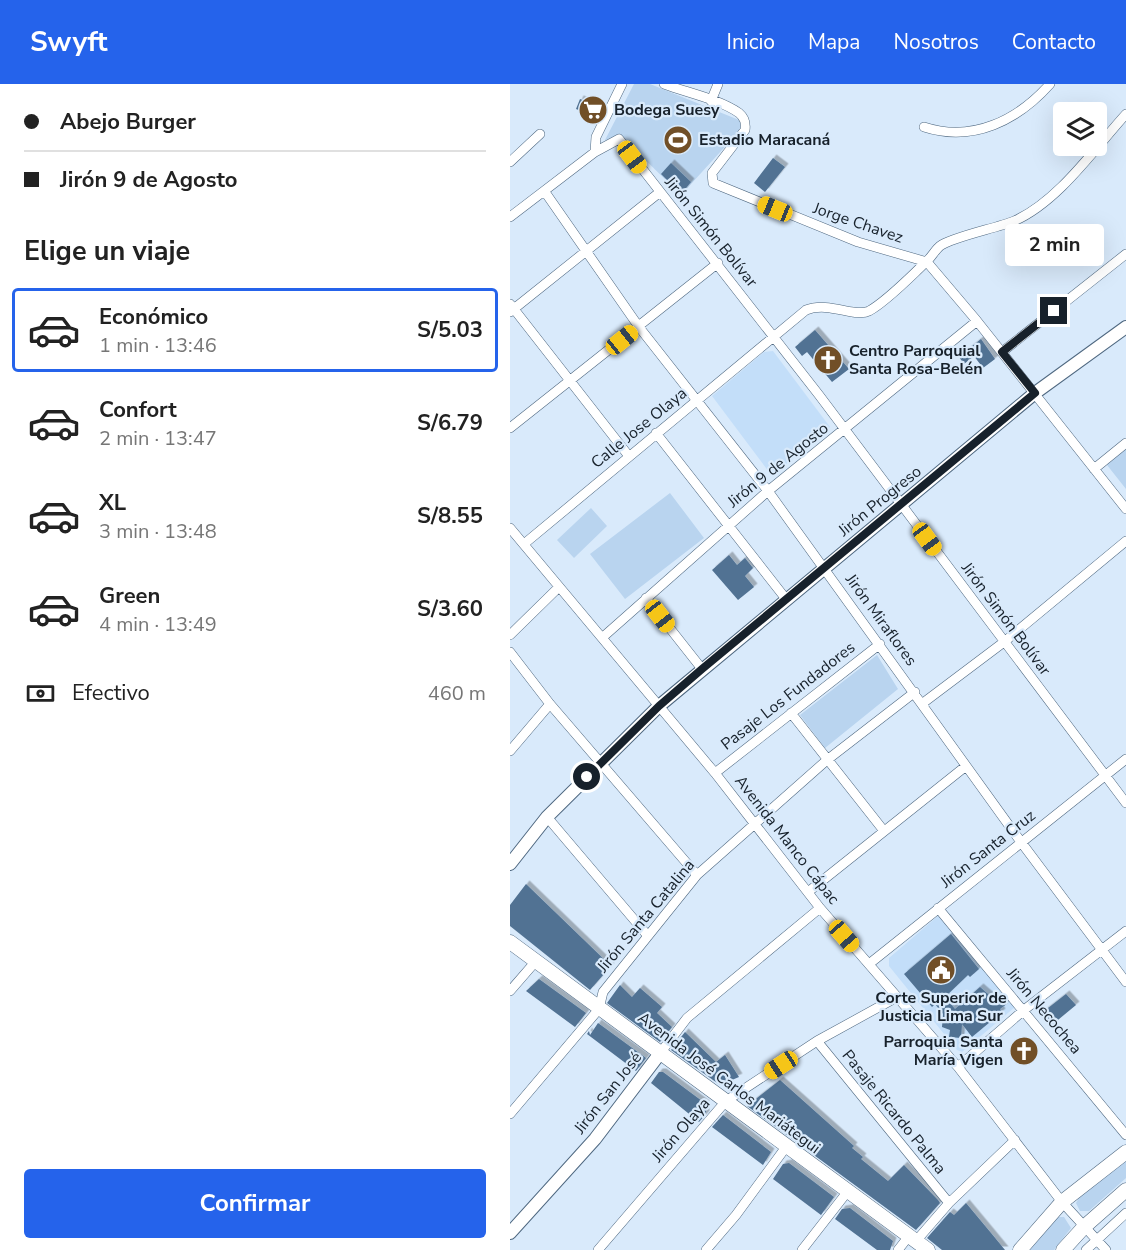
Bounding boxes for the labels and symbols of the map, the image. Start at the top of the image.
supermarket icon: Bodega Suesy [577,94,609,126]
place label: Bodega Suesy [614,99,720,121]
sports icon: Estadio Maracaná [662,124,694,156]
place label: Estadio Maracaná [699,129,830,151]
car [614,137,650,177]
street label: Jirón Simón Bolívar [659,171,763,292]
car [755,194,795,224]
street label: Jorge Chavez [809,197,906,249]
callout: 2 min [1004,224,1104,266]
route end [1040,297,1067,324]
car [602,322,642,358]
place label: Centro Parroquial Santa Rosa-Belén [849,340,983,380]
church icon: Centro Parroquial Santa Rosa-Belén [812,344,844,376]
street label: Calle Jose Olaya [586,383,692,473]
street label: Jirón 9 de Agosto [722,417,833,513]
street label: Jirón Progreso [833,461,926,542]
car [909,519,945,559]
street label: Jirón Simón Bolívar [956,557,1056,680]
street label: Jirón Miraflores [840,569,922,671]
car [642,596,678,636]
street label: Pasaje Los Fundadores [716,637,860,755]
route start [573,763,600,790]
street label: Avenida Manco Cápac [730,771,845,910]
street label: Jirón Santa Cruz [935,805,1040,894]
street label: Jirón Santa Catalina [592,855,700,978]
car [825,917,863,955]
public building icon: Corte Superior de Justicia Lima Sur [925,954,957,986]
street label: Jirón Necochea [1001,962,1087,1059]
place label: Corte Superior de Justicia Lima Sur [875,987,1007,1027]
street label: Avenida José Carlos Mariátegui [633,1007,825,1159]
place label: Parroquia Santa María Vigen [883,1031,1003,1071]
church icon: Parroquia Santa María Vigen [1008,1035,1040,1067]
street label: Pasaje Ricardo Palma [837,1045,951,1179]
street label: Jirón San José [568,1047,647,1139]
car [761,1048,801,1082]
street label: Jirón Olaya [646,1093,715,1168]

